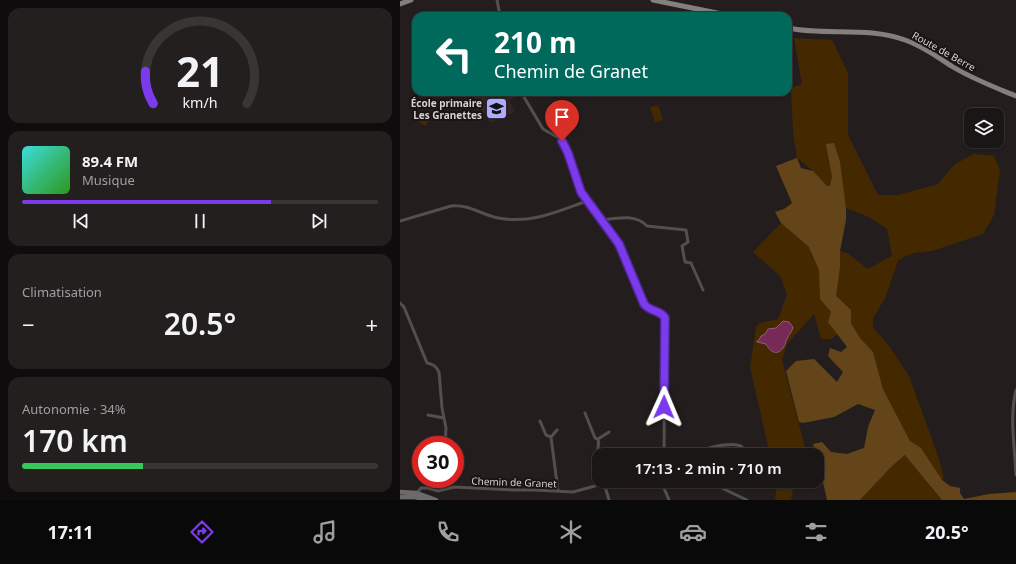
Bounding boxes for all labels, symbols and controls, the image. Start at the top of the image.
text: 210 m [494,23,577,61]
icon: left [428,28,480,80]
street label: Route de Berre [910,28,979,74]
text: 21 [176,42,224,98]
text: Chemin de Granet [494,59,648,83]
text: km/h [182,92,218,111]
place label: École primaire Les Granettes [411,96,482,122]
school or university icon: École primaire Les Granettes [484,96,510,122]
pin [545,100,579,141]
icon: arrive [551,106,573,128]
map controls [964,108,1004,148]
button: layers [964,108,1004,148]
text: 89.4 FM [82,151,138,171]
text: Musique [82,171,135,189]
icon: previous [70,210,92,232]
icon: pause [189,210,211,232]
icon: next [308,210,330,232]
text: Climatisation [22,283,102,301]
text: 20.5° [164,303,236,344]
text: − [22,309,35,339]
text: + [365,309,378,339]
position arrow [643,386,685,428]
text: Autonomie · 34% [22,400,126,418]
text: 170 km [22,420,128,461]
speed limit sign: 30 [412,436,464,488]
text: 17:13 · 2 min · 710 m [634,458,782,478]
street label: Chemin de Granet [471,474,557,491]
icon: directions [188,518,216,546]
icon: music [311,518,339,546]
icon: phone [434,518,462,546]
icon: climate [557,518,585,546]
icon: car [679,518,707,546]
icon: filters [802,518,830,546]
text: 17:11 [47,520,94,544]
text: 20.5° [925,520,969,544]

